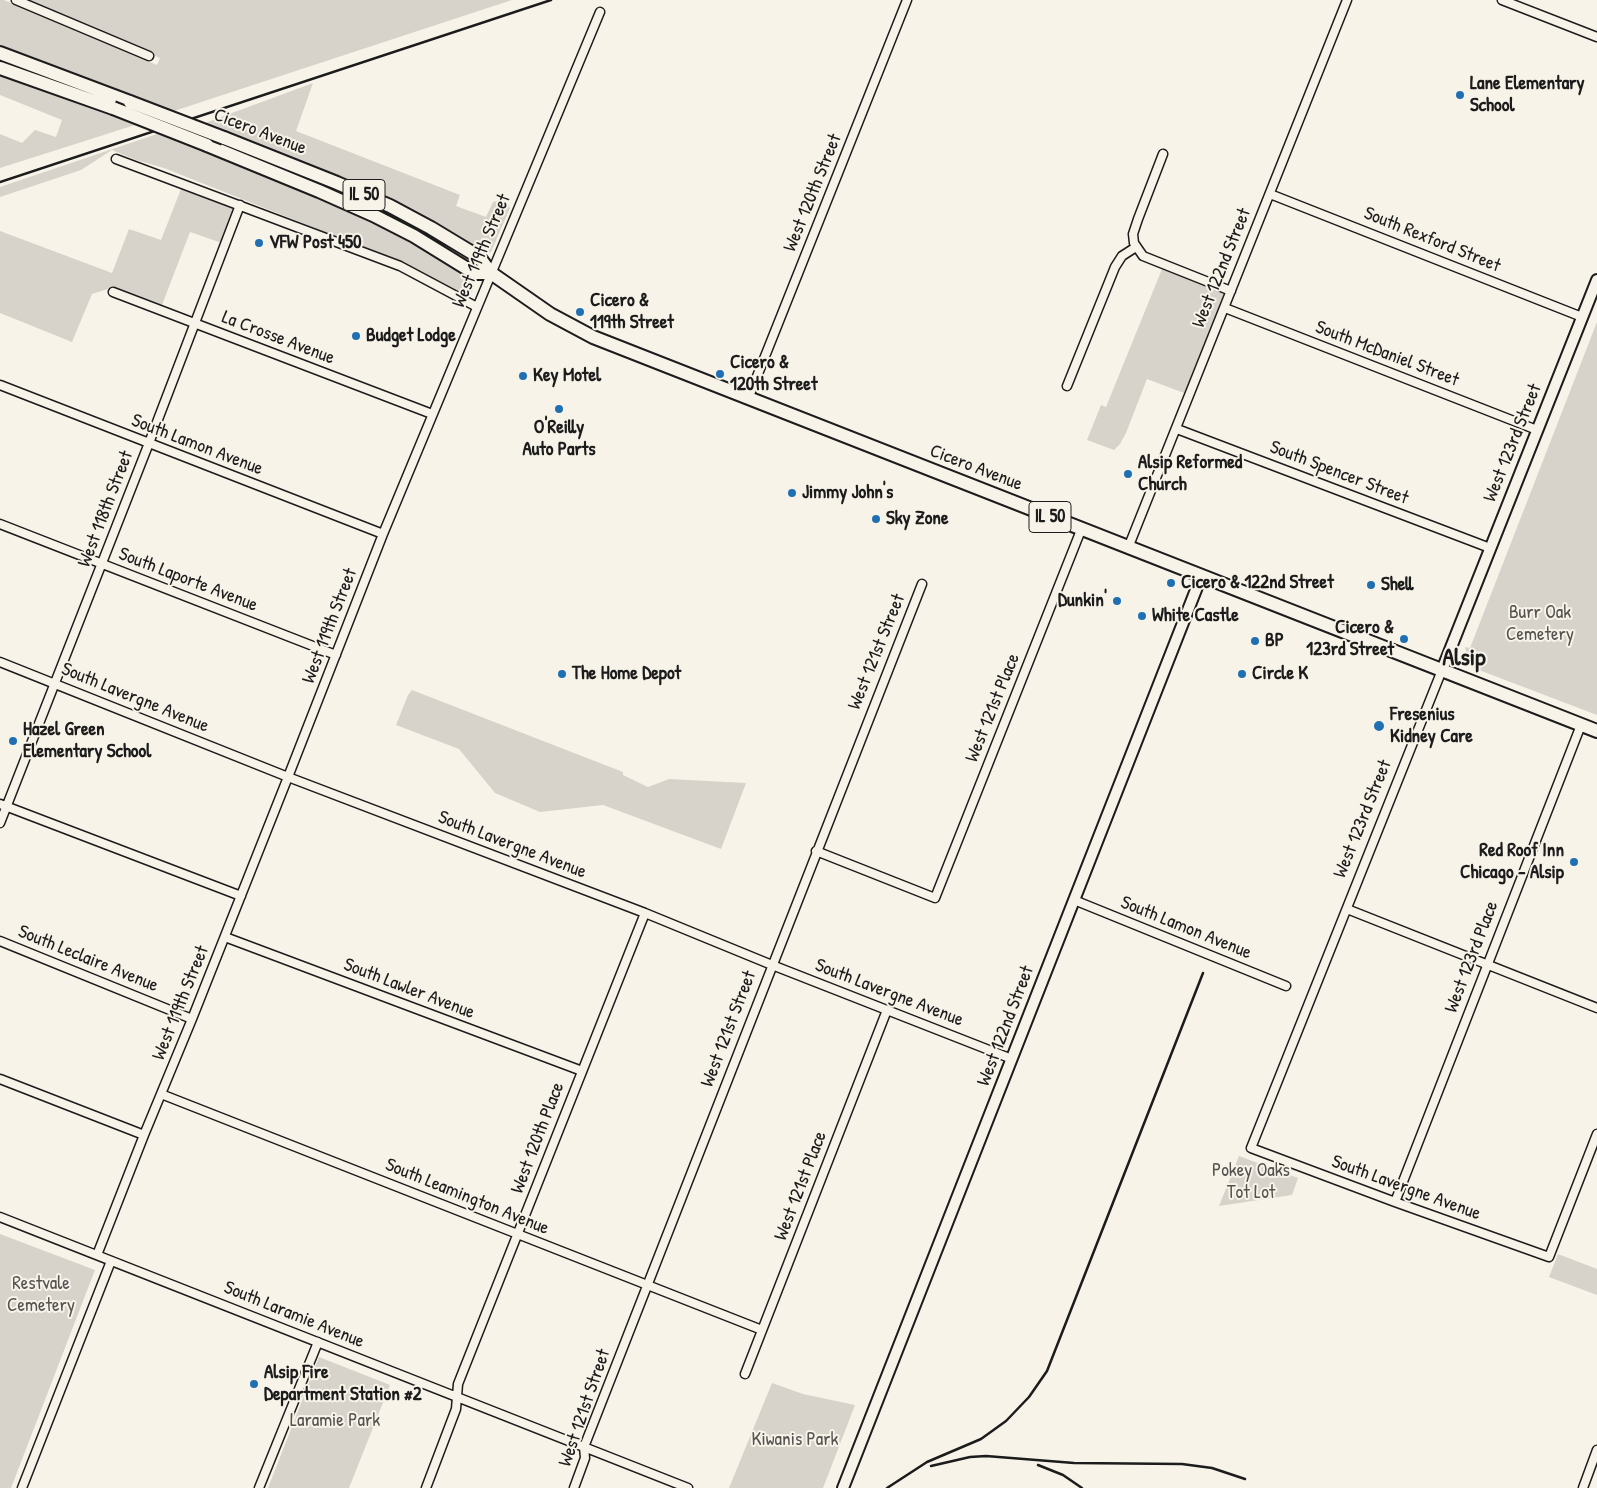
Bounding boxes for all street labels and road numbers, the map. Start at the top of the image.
street label: Cicero Avenue [211,104,309,160]
street label: West 120th Street [779,131,847,255]
road number: IL 50 [343,180,385,210]
street label: West 119th Street [448,191,516,311]
street label: South Rexford Street [1360,202,1504,278]
street label: West 122nd Street [1188,205,1256,331]
street label: La Crosse Avenue [218,306,338,370]
street label: South McDaniel Street [1312,316,1462,392]
street label: West 123rd Street [1479,381,1547,505]
street label: South Lamon Avenue [128,409,266,481]
street label: South Spencer Street [1266,436,1412,510]
street label: Cicero Avenue [927,440,1025,496]
street label: West 118th Street [73,448,139,570]
road number: IL 50 [1029,502,1071,532]
street label: South Laporte Avenue [115,543,261,617]
street label: West 119th Street [298,565,362,687]
street label: West 121st Street [843,591,911,713]
street label: West 121st Place [961,650,1025,766]
street label: South Lavergne Avenue [58,658,212,738]
street label: West 123rd Street [1329,757,1397,881]
street label: South Lavergne Avenue [435,806,589,884]
street label: South Lamon Avenue [1117,891,1255,965]
street label: West 123rd Place [1440,898,1504,1016]
street label: South Leclaire Avenue [15,921,161,997]
street label: West 119th Street [148,942,214,1064]
street label: South Lawler Avenue [340,954,478,1024]
street label: South Lavergne Avenue [812,954,966,1032]
street label: West 122nd Street [973,963,1039,1089]
street label: West 121st Street [696,968,762,1090]
street label: West 120th Place [506,1079,570,1197]
street label: West 121st Place [770,1128,832,1244]
street label: South Lavergne Avenue [1328,1150,1484,1226]
street label: South Leamington Avenue [382,1154,552,1240]
street label: South Laramie Avenue [220,1276,368,1354]
street label: West 121st Street [554,1346,616,1470]

